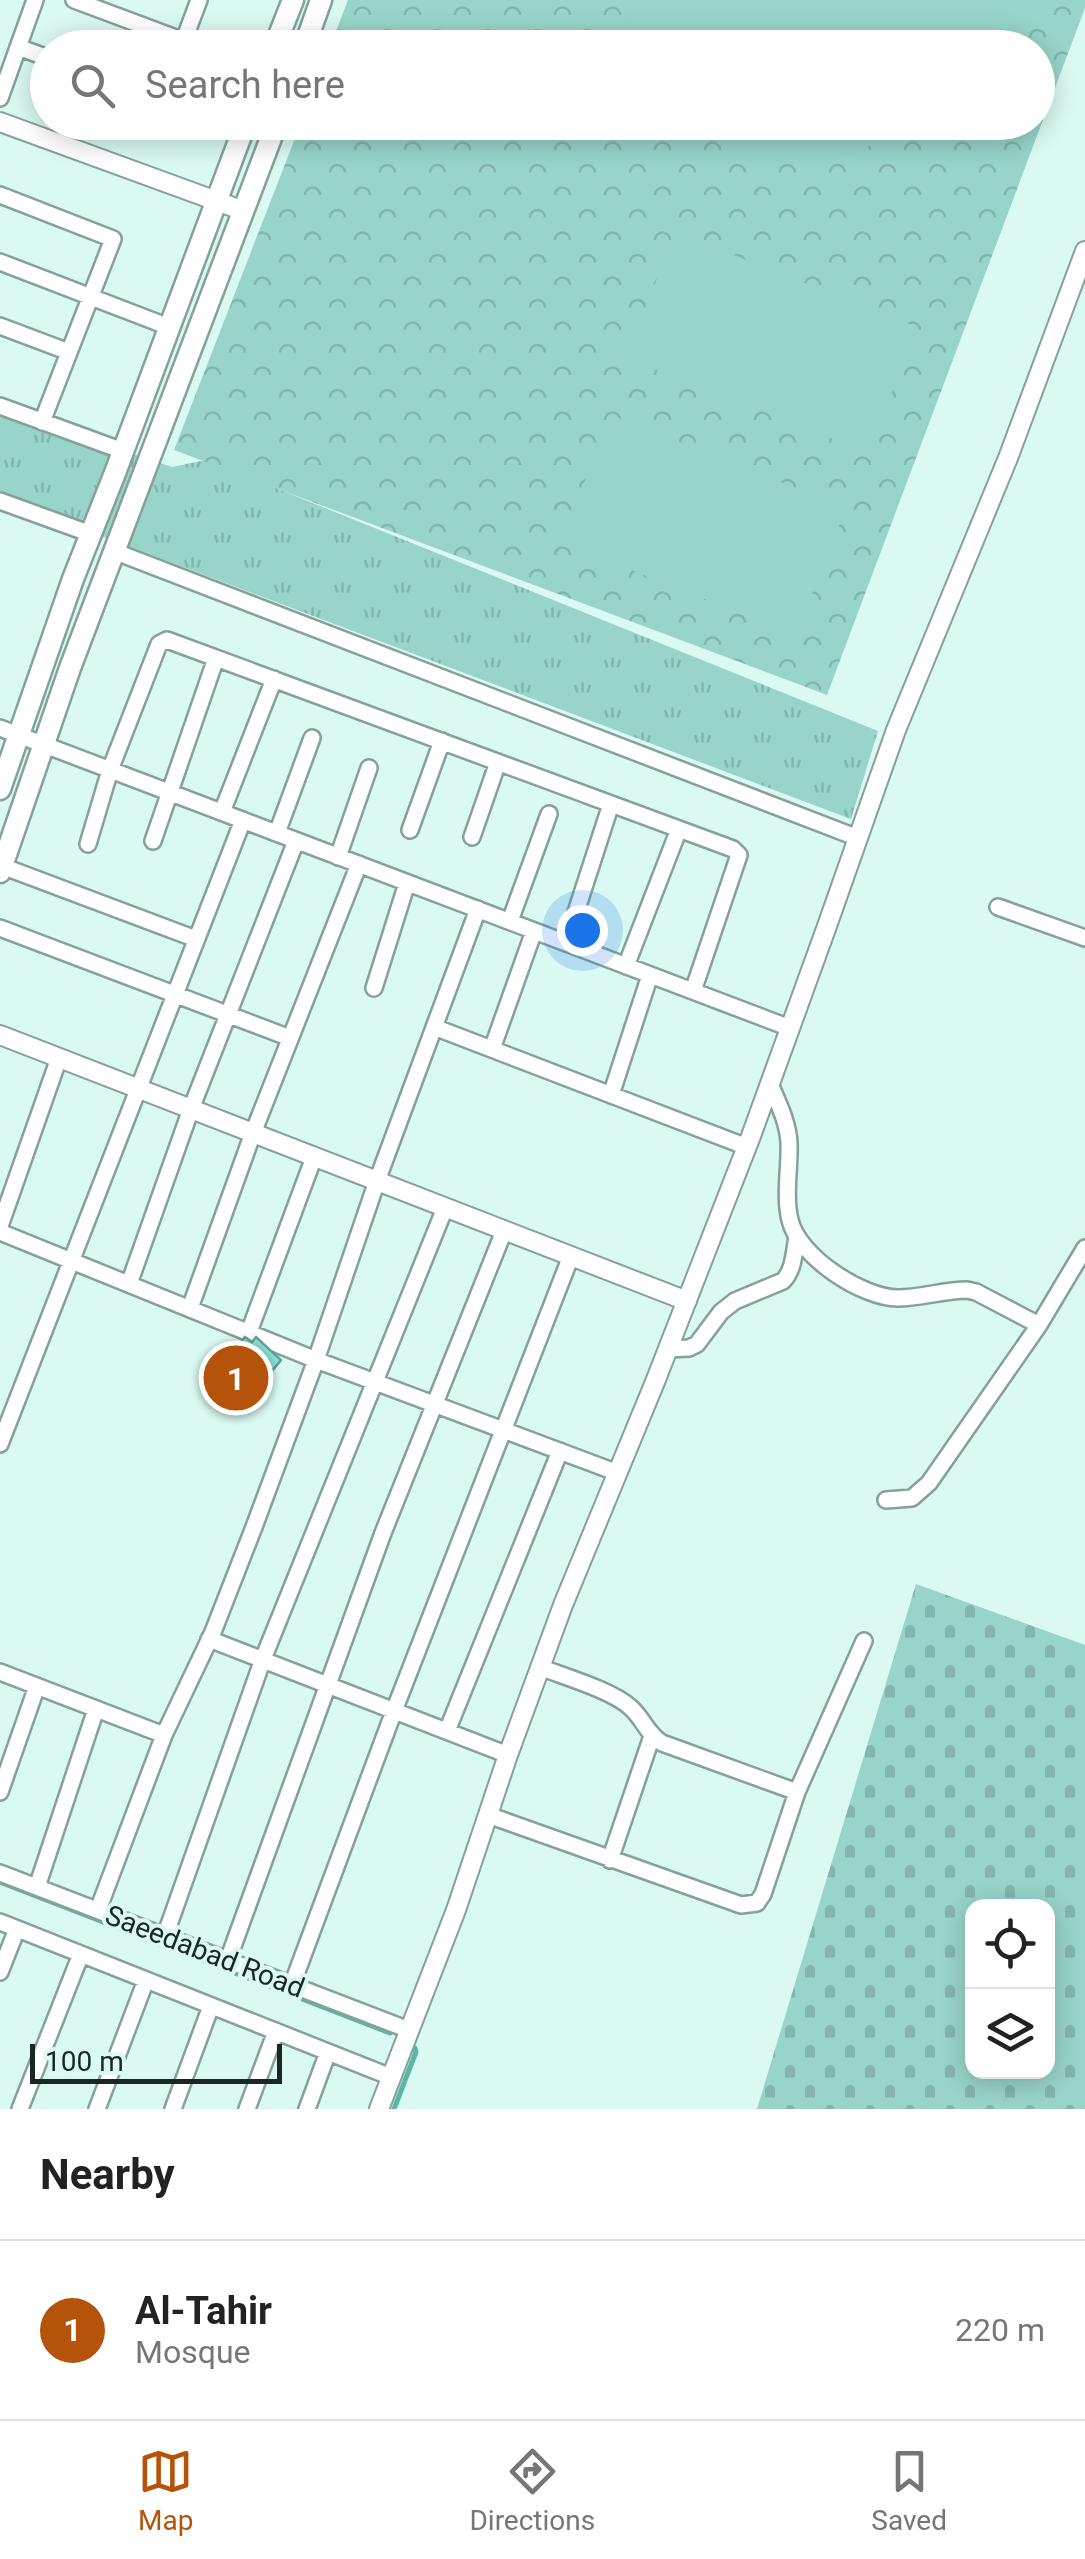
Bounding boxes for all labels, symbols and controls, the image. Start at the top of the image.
search box [30,30,1055,140]
icon: search [65,58,120,113]
text: Search here [145,63,345,107]
your location [557,905,608,956]
pin: 1 [204,1340,268,1416]
street label: Saeedabad Road [101,1898,309,2005]
map controls [965,1899,1055,2079]
button: locate [965,1899,1055,1989]
button: layers [965,1989,1055,2079]
scale bar [30,2039,282,2084]
text: 100 m [45,2045,124,2078]
text: Nearby [40,2150,175,2199]
text: Al-Tahir [135,2289,272,2333]
text: 1 [63,2311,82,2349]
text: 220 m [955,2311,1045,2349]
text: Mosque [135,2333,251,2371]
tab: Map [138,2444,193,2537]
tab: Directions [469,2444,595,2537]
tab: Saved [871,2444,947,2537]

